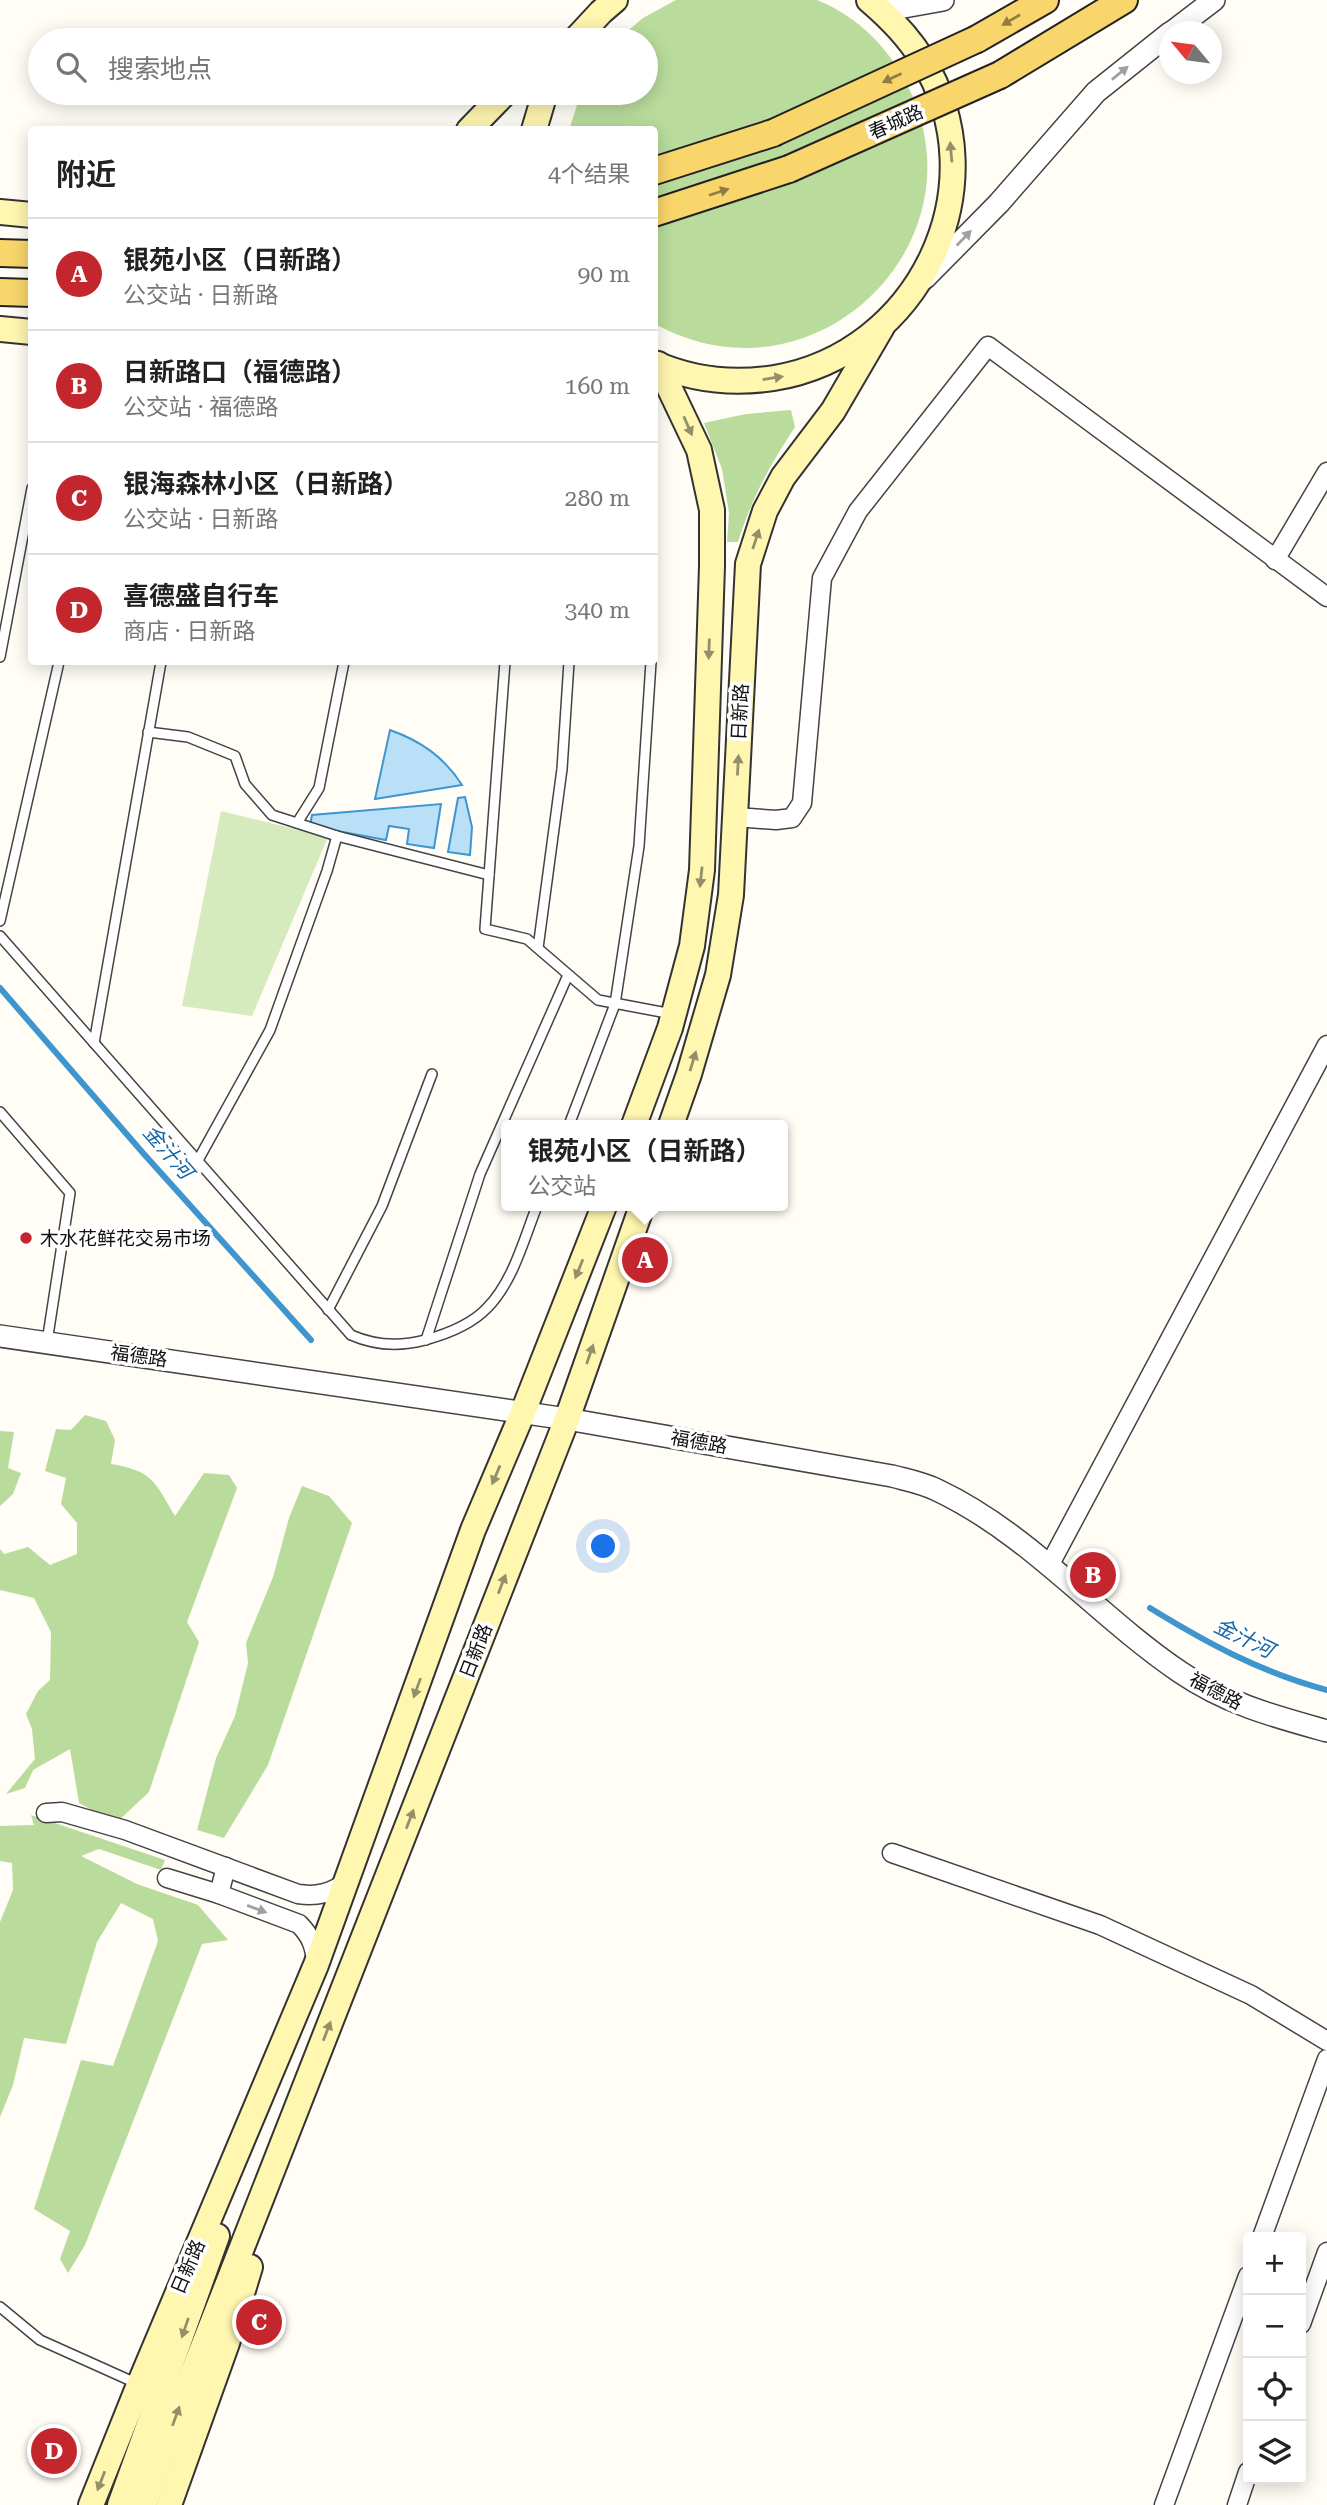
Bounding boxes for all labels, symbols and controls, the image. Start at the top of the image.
one-way arrow [1001,14,1020,26]
north arrow [1159,21,1222,84]
search box [28,28,658,105]
icon: search [52,48,90,86]
text: 搜索地点 [108,54,212,84]
one-way arrow [1111,65,1129,80]
one-way arrow [882,73,903,84]
street label: 春城路 [865,100,927,144]
one-way arrow [945,141,956,163]
text: 附近 [56,157,116,192]
text: 4个结果 [548,161,630,188]
one-way arrow [709,186,730,197]
one-way arrow [956,230,972,247]
text: 银苑小区（日新路） [123,245,357,275]
text: A [71,261,87,288]
text: 90 m [577,261,630,288]
text: 公交站 · 日新路 [123,282,278,309]
text: 日新路口（福德路） [123,357,357,387]
one-way arrow [762,372,784,383]
text: B [71,373,87,400]
text: 160 m [565,373,630,400]
text: 公交站 · 福德路 [123,394,278,421]
one-way arrow [682,416,694,436]
text: 银海森林小区（日新路） [123,469,409,499]
text: C [71,485,87,512]
text: 280 m [565,485,630,512]
text: 公交站 · 日新路 [123,506,278,533]
one-way arrow [752,528,762,549]
text: 喜德盛自行车 [123,581,279,611]
text: D [70,597,88,624]
text: 340 m [565,597,630,624]
text: 商店 · 日新路 [123,618,255,645]
one-way arrow [704,639,715,661]
street label: 日新路 [727,683,753,741]
one-way arrow [732,753,743,775]
one-way arrow [695,866,706,888]
one-way arrow [688,1050,698,1071]
water label: 金汁河 [138,1120,200,1187]
popup [501,1120,788,1211]
text: 银苑小区（日新路） [527,1136,762,1166]
text: 公交站 [527,1173,596,1200]
place label: 木水花鲜花交易市场 [40,1227,211,1250]
marker: 木水花鲜花交易市场 [18,1230,34,1246]
pin: A [622,1234,668,1286]
one-way arrow [574,1259,585,1280]
street label: 福德路 [109,1341,169,1371]
one-way arrow [585,1344,596,1365]
street label: 福德路 [669,1426,729,1458]
one-way arrow [490,1465,502,1485]
your location [586,1529,620,1563]
pin: B [1070,1549,1116,1601]
one-way arrow [497,1574,508,1595]
water label: 金汁河 [1210,1613,1281,1664]
street label: 日新路 [455,1620,497,1682]
street label: 福德路 [1185,1667,1247,1715]
one-way arrow [411,1678,422,1699]
one-way arrow [405,1808,416,1829]
one-way arrow [246,1903,267,1914]
one-way arrow [321,2020,332,2041]
map controls [1243,2232,1306,2484]
button: + [1243,2232,1306,2295]
street label: 日新路 [166,2236,210,2298]
button: − [1243,2295,1306,2358]
pin: C [236,2296,282,2348]
one-way arrow [179,2317,190,2338]
button: locate [1243,2358,1306,2421]
one-way arrow [171,2406,182,2427]
button: layers [1243,2421,1306,2484]
pin: D [31,2425,77,2477]
one-way arrow [95,2470,106,2491]

